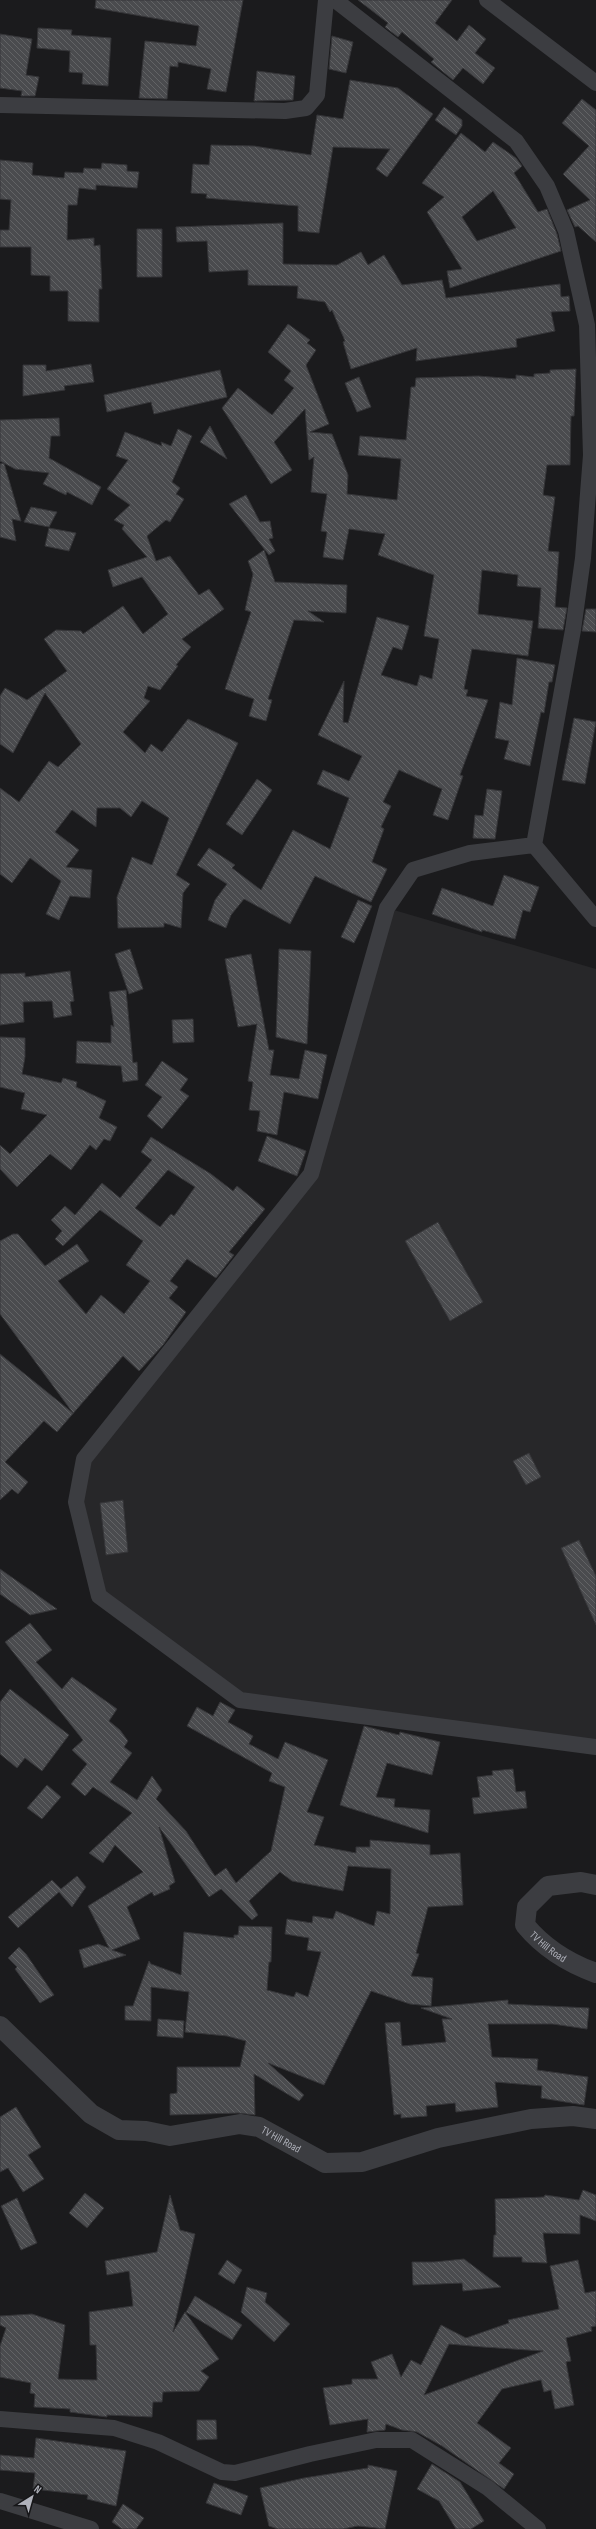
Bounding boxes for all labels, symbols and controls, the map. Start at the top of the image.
street label: TV Hill Road [527,1928,569,1965]
street label: TV Hill Road [259,2124,303,2156]
north arrow [12,2477,52,2517]
text: N [31,2482,44,2496]

